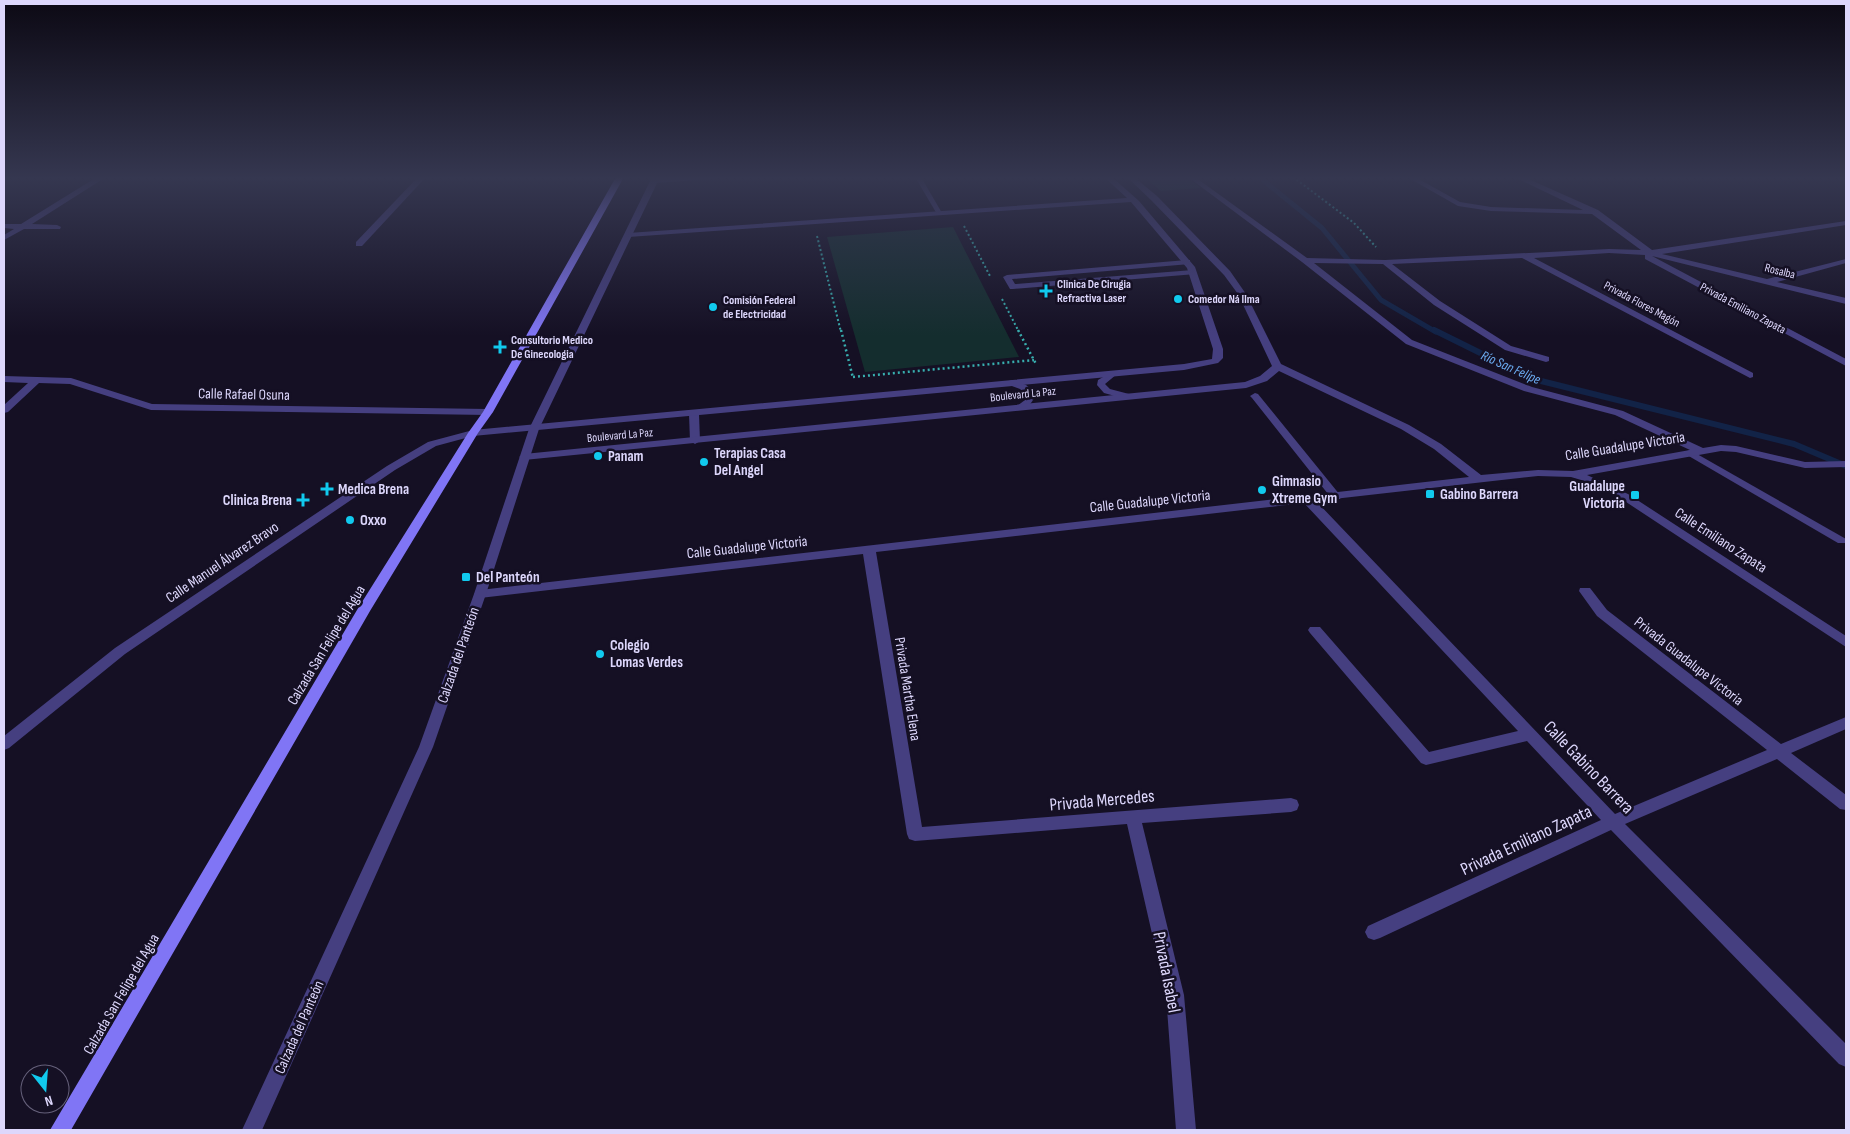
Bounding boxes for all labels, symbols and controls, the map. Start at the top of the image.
street label: Rosalba [1763,260,1797,283]
place label: Clinica De Cirugia Refractiva Laser [1057,277,1131,306]
street label: Privada Flores Magón [1601,278,1682,331]
street label: Privada Emiliano Zapata [1697,280,1788,338]
marker: Clinica De Cirugia Refractiva Laser [1039,284,1053,298]
place label: Comedor Ná Ilma [1188,292,1260,307]
place label: Comisión Federal de Electricidad [723,293,795,322]
marker: Comedor Ná Ilma [1172,293,1184,305]
marker: Comisión Federal de Electricidad [707,301,719,313]
place label: Consultorio Medico De Ginecologia [511,333,593,362]
marker: Consultorio Medico De Ginecologia [493,340,507,354]
water label: Río San Felipe [1478,347,1544,388]
street label: Boulevard La Paz [989,383,1058,405]
street label: Calle Rafael Osuna [198,384,290,405]
street label: Boulevard La Paz [586,425,654,446]
street label: Calle Guadalupe Victoria [1564,428,1687,465]
place label: Terapias Casa Del Angel [714,444,786,480]
place label: Panam [608,447,644,466]
marker: Panam [592,450,604,462]
marker: Terapias Casa Del Angel [698,456,710,468]
place label: Gimnasio Xtreme Gym [1271,472,1337,508]
place label: Guadalupe Victoria [1569,477,1625,513]
place label: Medica Brena [338,480,409,499]
marker: Medica Brena [320,482,334,496]
marker: Gimnasio Xtreme Gym [1256,484,1268,496]
place label: Gabino Barrera [1440,485,1518,504]
street label: Calle Guadalupe Victoria [1089,486,1211,517]
marker: Gabino Barrera [1424,488,1436,500]
marker: Guadalupe Victoria [1629,489,1641,501]
place label: Clinica Brena [223,491,292,510]
marker: Clinica Brena [296,493,310,507]
street label: Calle Emiliano Zapata [1671,504,1771,577]
place label: Oxxo [360,511,387,530]
marker: Oxxo [344,514,356,526]
street label: Calle Manuel Álvarez Bravo [162,518,282,607]
street label: Calle Guadalupe Victoria [686,532,808,563]
place label: Del Panteón [476,568,540,587]
marker: Del Panteón [460,571,472,583]
street label: Calzada San Felipe del Agua [283,582,370,709]
street label: Calzada del Panteón [433,605,484,706]
street label: Privada Guadalupe Victoria [1630,613,1747,710]
place label: Colegio Lomas Verdes [610,636,683,672]
street label: Privada Martha Elena [890,636,925,742]
marker: Colegio Lomas Verdes [594,648,606,660]
street label: Calle Gabino Barrera [1539,717,1638,818]
street label: Privada Mercedes [1049,785,1155,816]
street label: Privada Emiliano Zapata [1457,801,1595,880]
street label: Calzada San Felipe del Agua [79,930,164,1058]
street label: Privada Isabel [1148,930,1185,1014]
street label: Calzada del Panteón [270,978,329,1077]
north arrow [20,1064,70,1114]
text: N [43,1092,55,1110]

